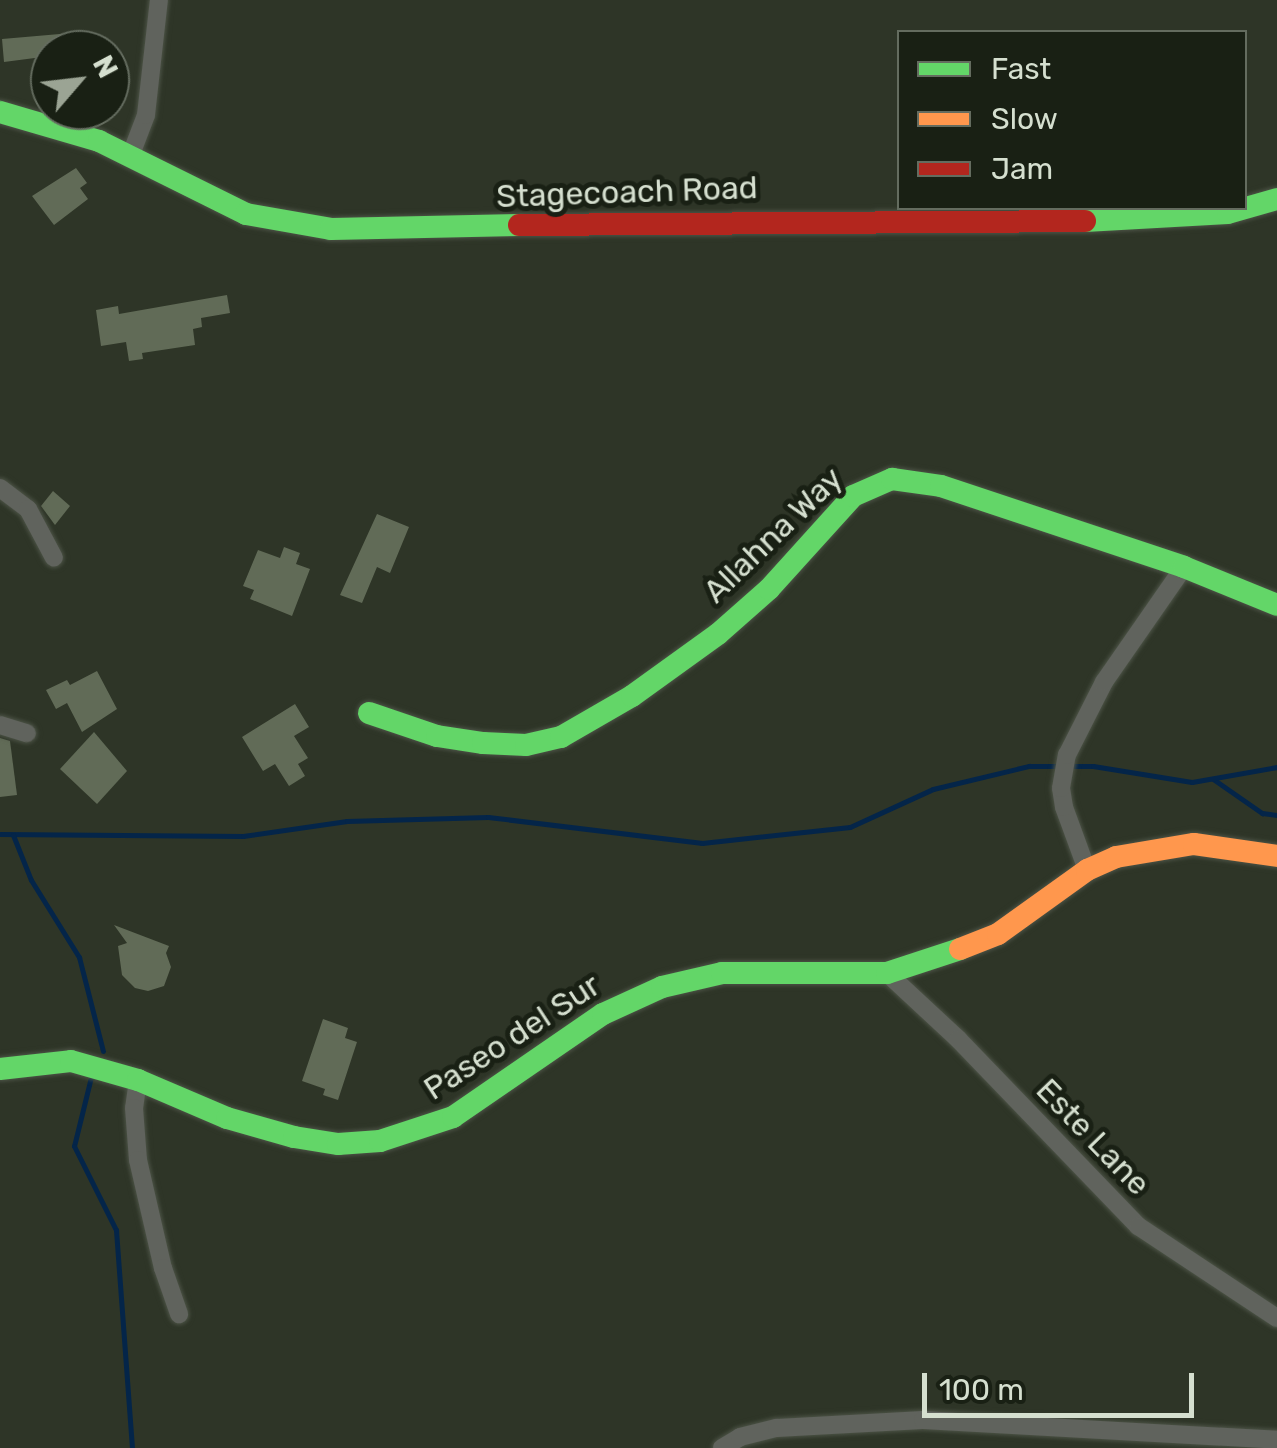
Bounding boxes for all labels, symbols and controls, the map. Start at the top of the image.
north arrow [30,30,130,130]
legend [897,30,1247,210]
text: N [86,50,124,83]
text: Fast [991,51,1051,87]
text: Slow [991,101,1058,137]
text: Jam [991,151,1053,187]
street label: Stagecoach Road [496,168,758,216]
street label: Allahna Way [695,459,851,611]
street label: Paseo del Sur [417,966,607,1108]
street label: Este Lane [1028,1071,1158,1203]
scale bar [927,1353,1200,1415]
text: 100 m [939,1372,1024,1408]

